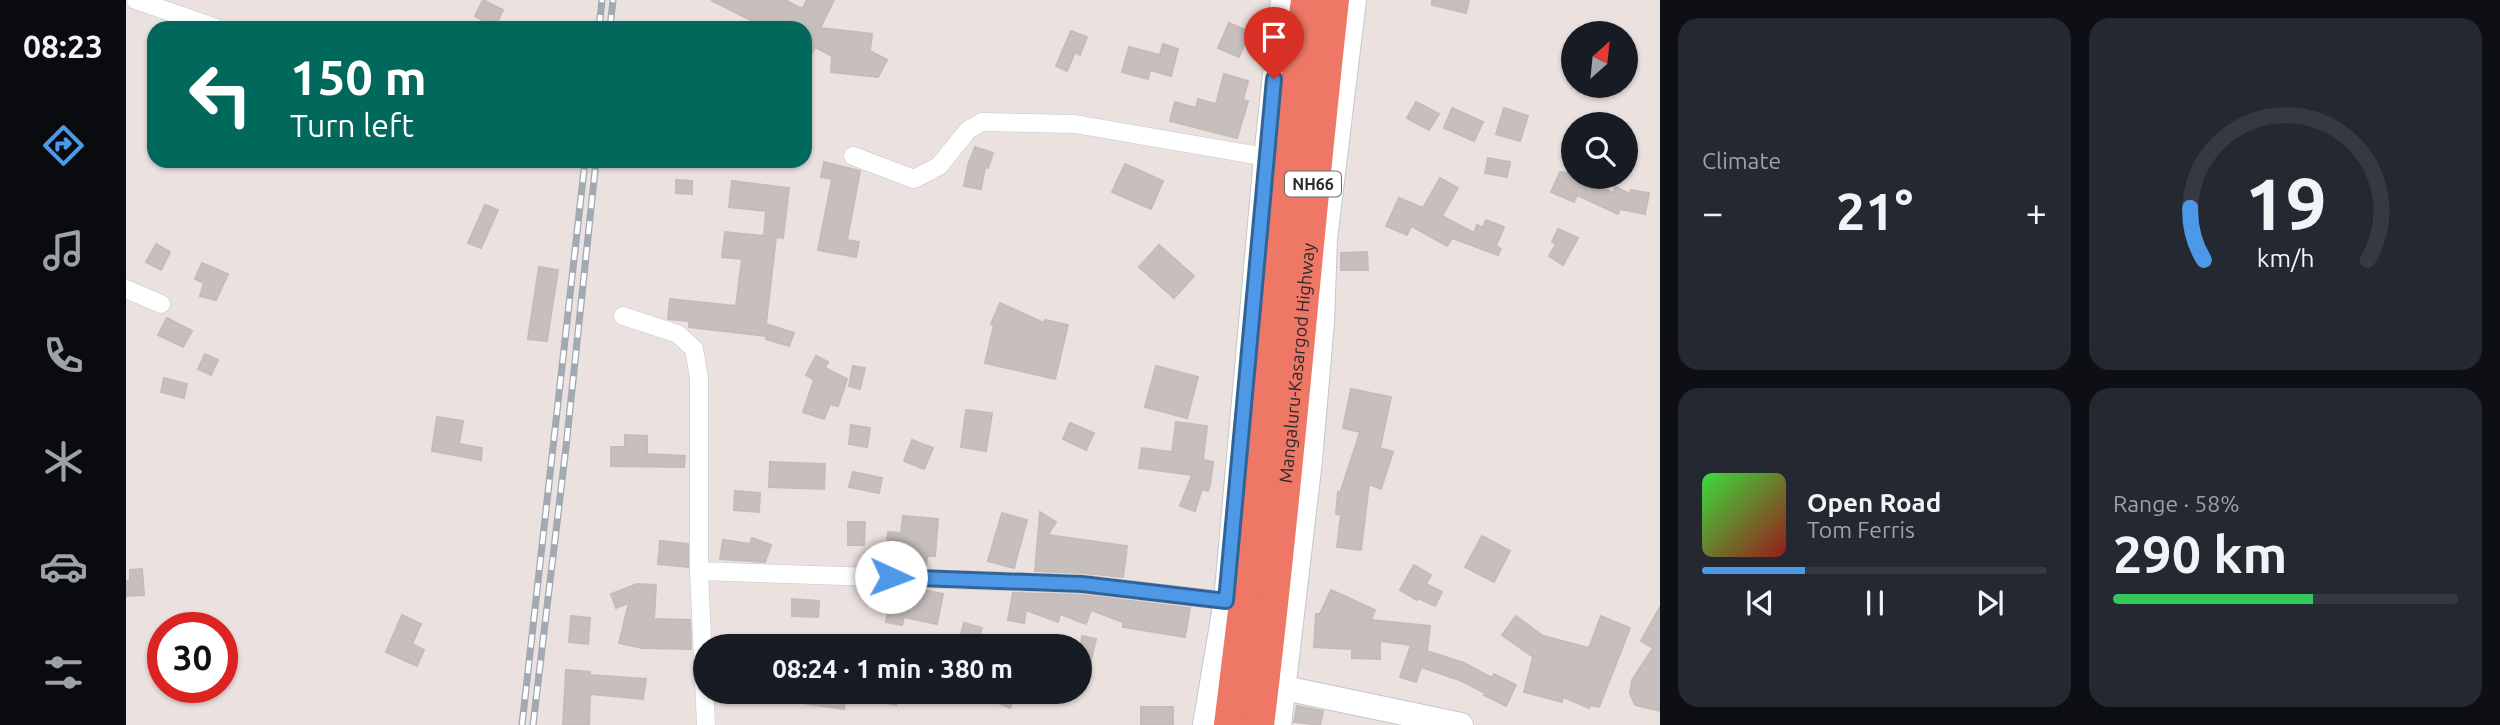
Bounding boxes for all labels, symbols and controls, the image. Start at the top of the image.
pin [1244,7,1304,79]
icon: arrive [1255,18,1293,56]
north arrow [1561,21,1638,98]
map controls [1561,21,1638,189]
text: 08:23 [23,28,103,64]
icon: left [175,49,266,140]
text: 150 m [290,49,427,104]
text: Turn left [290,107,414,143]
button: search [1561,112,1638,189]
icon: directions [39,121,88,170]
text: Climate [1702,148,1781,173]
text: 19 [2244,162,2327,244]
road number: NH66 [1285,172,1341,196]
text: 21° [1836,182,1913,240]
text: − [1702,191,1723,233]
text: + [2026,191,2047,233]
icon: music [39,226,88,275]
street label: Mangaluru-Kasargod Highway [1275,242,1318,484]
text: km/h [2257,244,2314,272]
icon: phone [39,331,88,380]
icon: climate [39,437,88,486]
text: Open Road [1807,488,1941,517]
text: Range · 58% [2113,491,2240,516]
text: Tom Ferris [1807,517,1915,542]
text: 290 km [2113,525,2287,583]
position arrow [854,540,928,614]
icon: car [39,542,88,591]
icon: previous [1741,584,1779,622]
icon: pause [1856,584,1894,622]
icon: next [1971,584,2009,622]
speed limit sign: 30 [147,612,238,703]
icon: filters [39,648,88,697]
text: 08:24 · 1 min · 380 m [772,654,1013,683]

